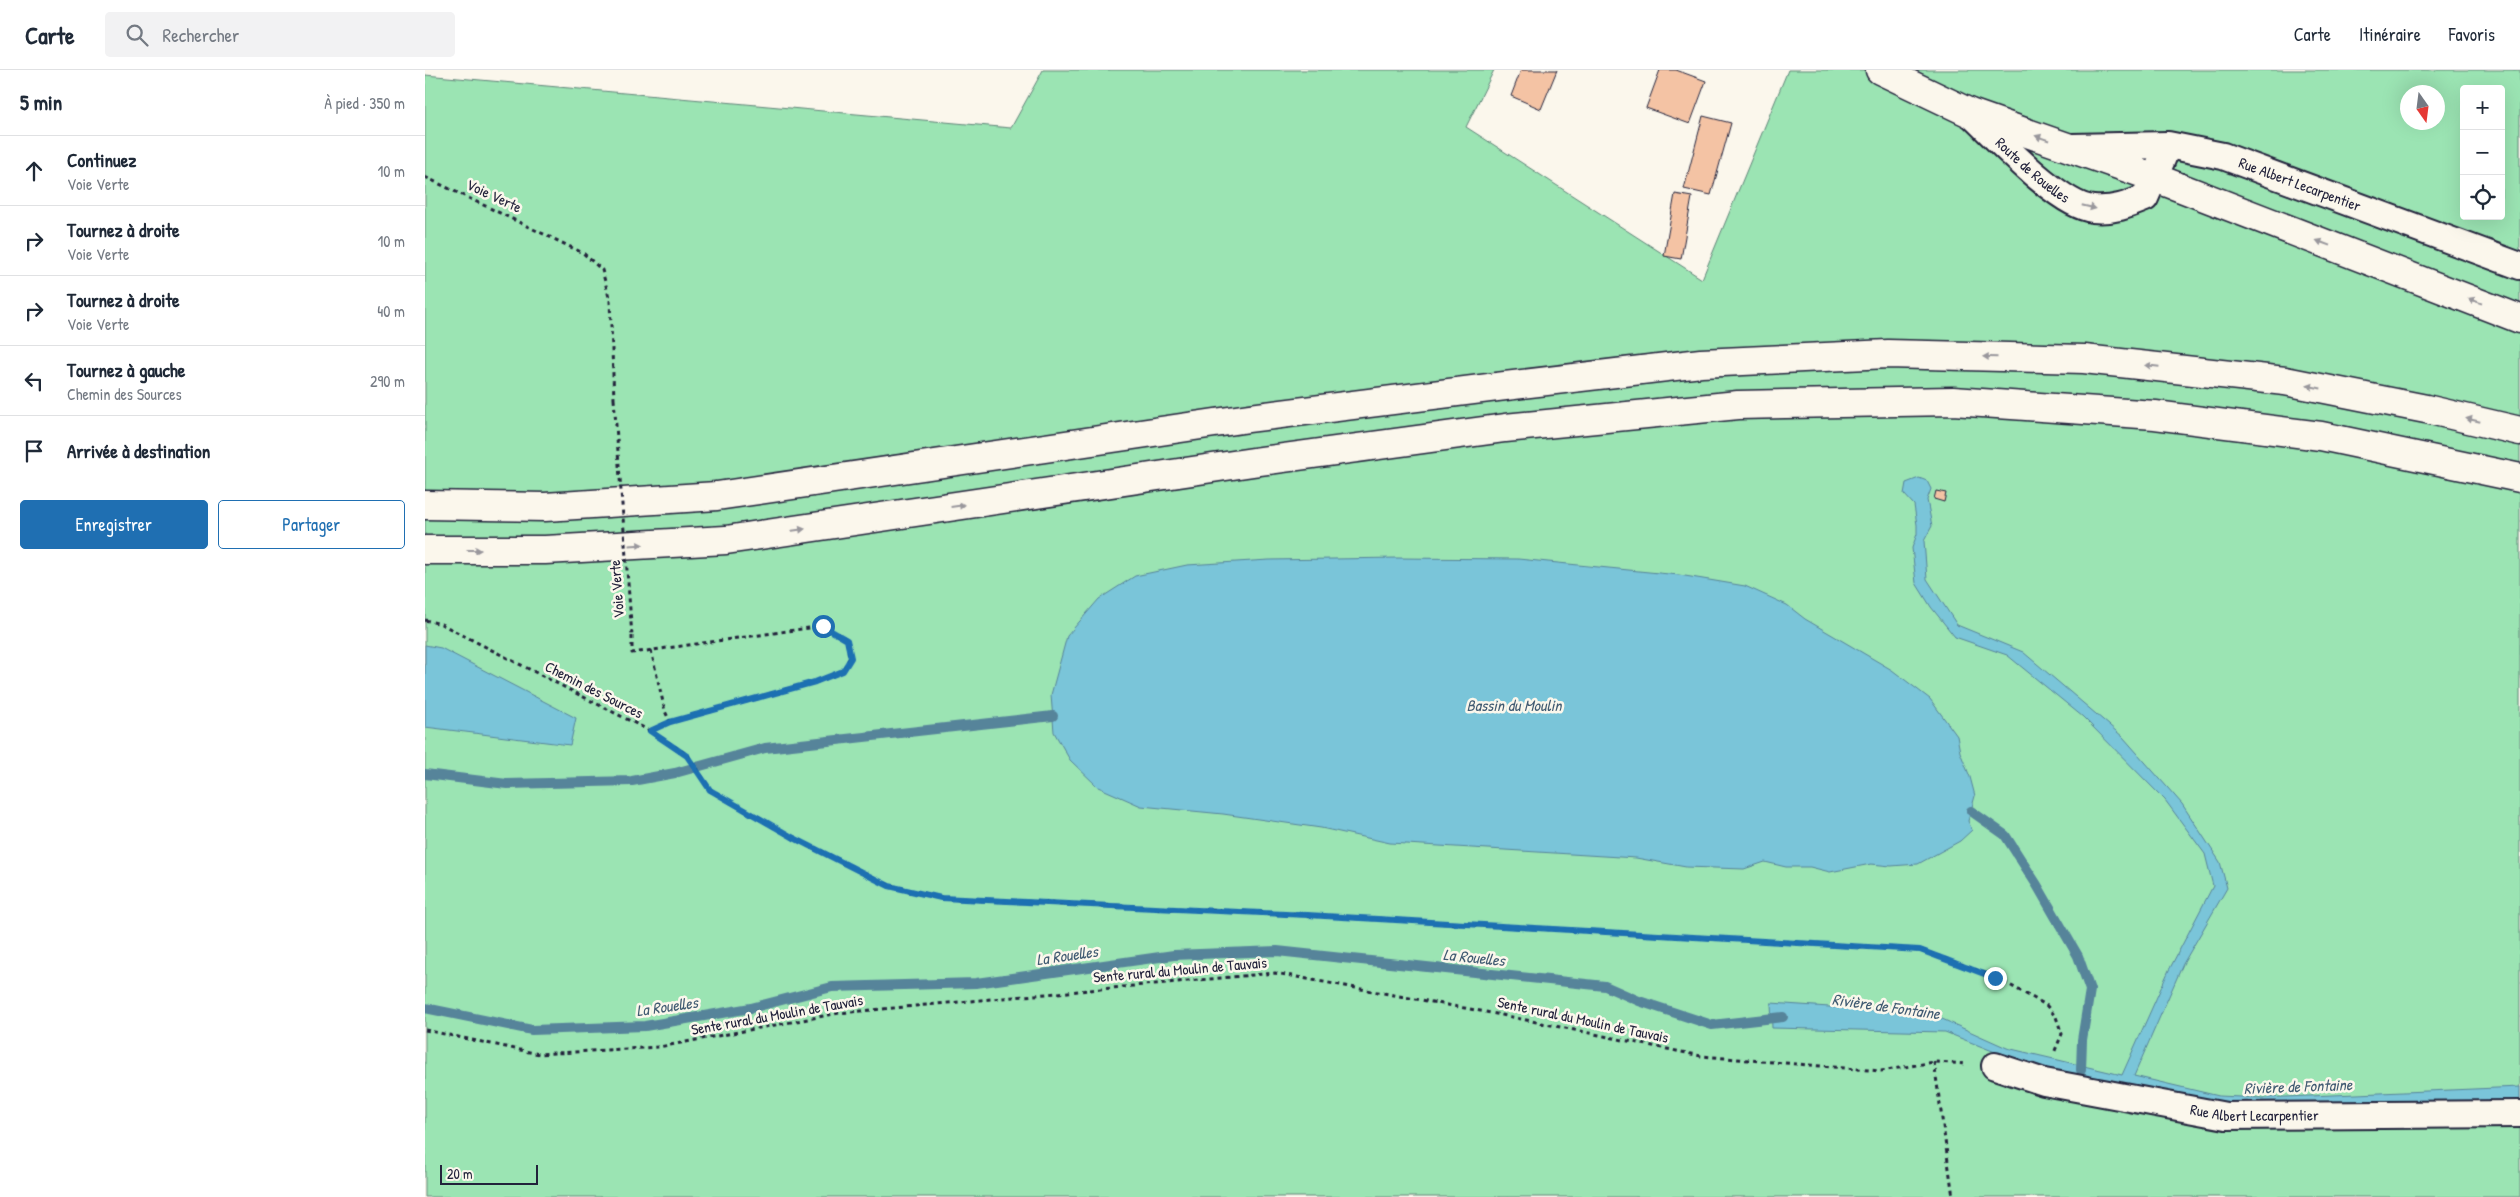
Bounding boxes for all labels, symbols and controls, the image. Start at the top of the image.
search box [105,12,455,57]
text: Carte [25,19,75,51]
icon: search [123,21,151,49]
text: Rechercher [163,22,239,48]
text: Carte [2294,22,2331,47]
text: Itinéraire [2359,22,2421,47]
text: Favoris [2449,22,2495,47]
north arrow [2400,85,2445,130]
map controls [2460,85,2505,220]
button: + [2460,85,2505,130]
text: 5 min [20,88,62,117]
text: À pied · 350 m [324,92,405,114]
button: − [2460,130,2505,175]
street label: Route de Rouelles [1991,132,2074,208]
one-way arrow [2034,134,2049,141]
text: Continuez [67,147,136,173]
street label: Rue Albert Lecarpentier [2236,152,2364,216]
icon: ahead [20,157,48,185]
text: 10 m [377,160,405,182]
text: Voie Verte [67,173,129,195]
street label: Voie Verte [463,174,525,217]
button: locate [2460,175,2505,220]
one-way arrow [2082,203,2097,211]
text: Tournez à droite [67,217,180,243]
icon: right [20,227,48,255]
text: 10 m [377,230,405,252]
one-way arrow [2315,239,2330,247]
text: Voie Verte [67,243,129,265]
text: Tournez à droite [67,287,180,313]
icon: right [20,297,48,325]
one-way arrow [2467,297,2482,304]
text: 40 m [377,300,405,322]
text: Voie Verte [67,313,129,335]
one-way arrow [1982,352,1998,360]
text: Tournez à gauche [67,357,185,383]
one-way arrow [2144,362,2160,370]
icon: left [20,367,48,395]
text: 290 m [370,370,405,392]
one-way arrow [2305,382,2321,390]
text: Chemin des Sources [67,383,182,405]
one-way arrow [2465,416,2480,424]
icon: arrive [20,437,48,465]
text: Arrivée à destination [67,438,210,464]
button: Enregistrer [20,500,208,549]
button: Partager [218,500,405,549]
one-way arrow [951,501,967,509]
one-way arrow [790,525,806,533]
one-way arrow [628,541,644,549]
one-way arrow [466,546,482,554]
street label: Voie Verte [604,559,629,619]
route start [812,615,835,638]
street label: Chemin des Sources [542,656,647,723]
water label: Bassin du Moulin [1467,694,1563,716]
water label: La Rouelles [1035,940,1101,970]
water label: La Rouelles [1442,943,1508,971]
street label: Sente rural du Moulin de Tauvais [1092,951,1268,988]
route end [1984,967,2007,990]
water label: Rivière de Fontaine [1831,988,1942,1025]
street label: Sente rural du Moulin de Tauvais [689,989,865,1040]
water label: La Rouelles [635,991,701,1021]
street label: Sente rural du Moulin de Tauvais [1496,991,1671,1048]
water label: Rivière de Fontaine [2243,1073,2353,1099]
street label: Rue Albert Lecarpentier [2189,1099,2319,1126]
scale bar [440,1162,537,1185]
text: 20 m [447,1164,473,1183]

